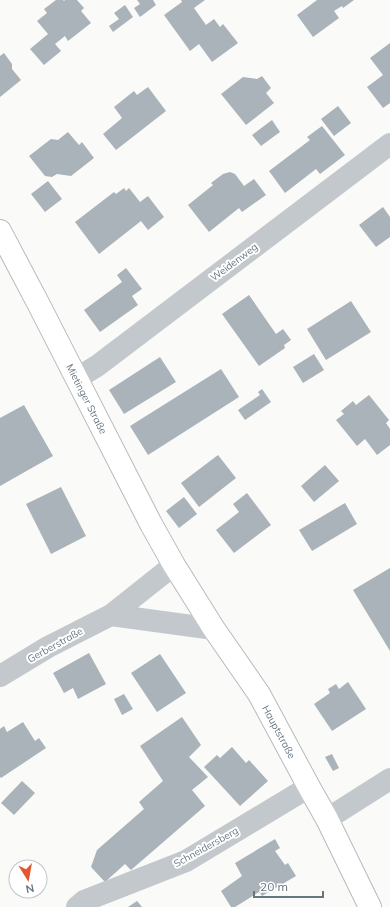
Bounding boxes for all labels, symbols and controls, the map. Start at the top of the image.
street label: Weidenweg [208,240,260,284]
street label: Mietinger Straße [64,362,110,436]
street label: Gerberstraße [25,624,85,666]
street label: Hauptstraße [260,703,299,761]
street label: Schneidersberg [171,824,241,870]
north arrow [8,859,48,899]
scale bar [254,873,323,899]
text: 20 m [260,879,288,894]
text: N [24,881,35,896]

